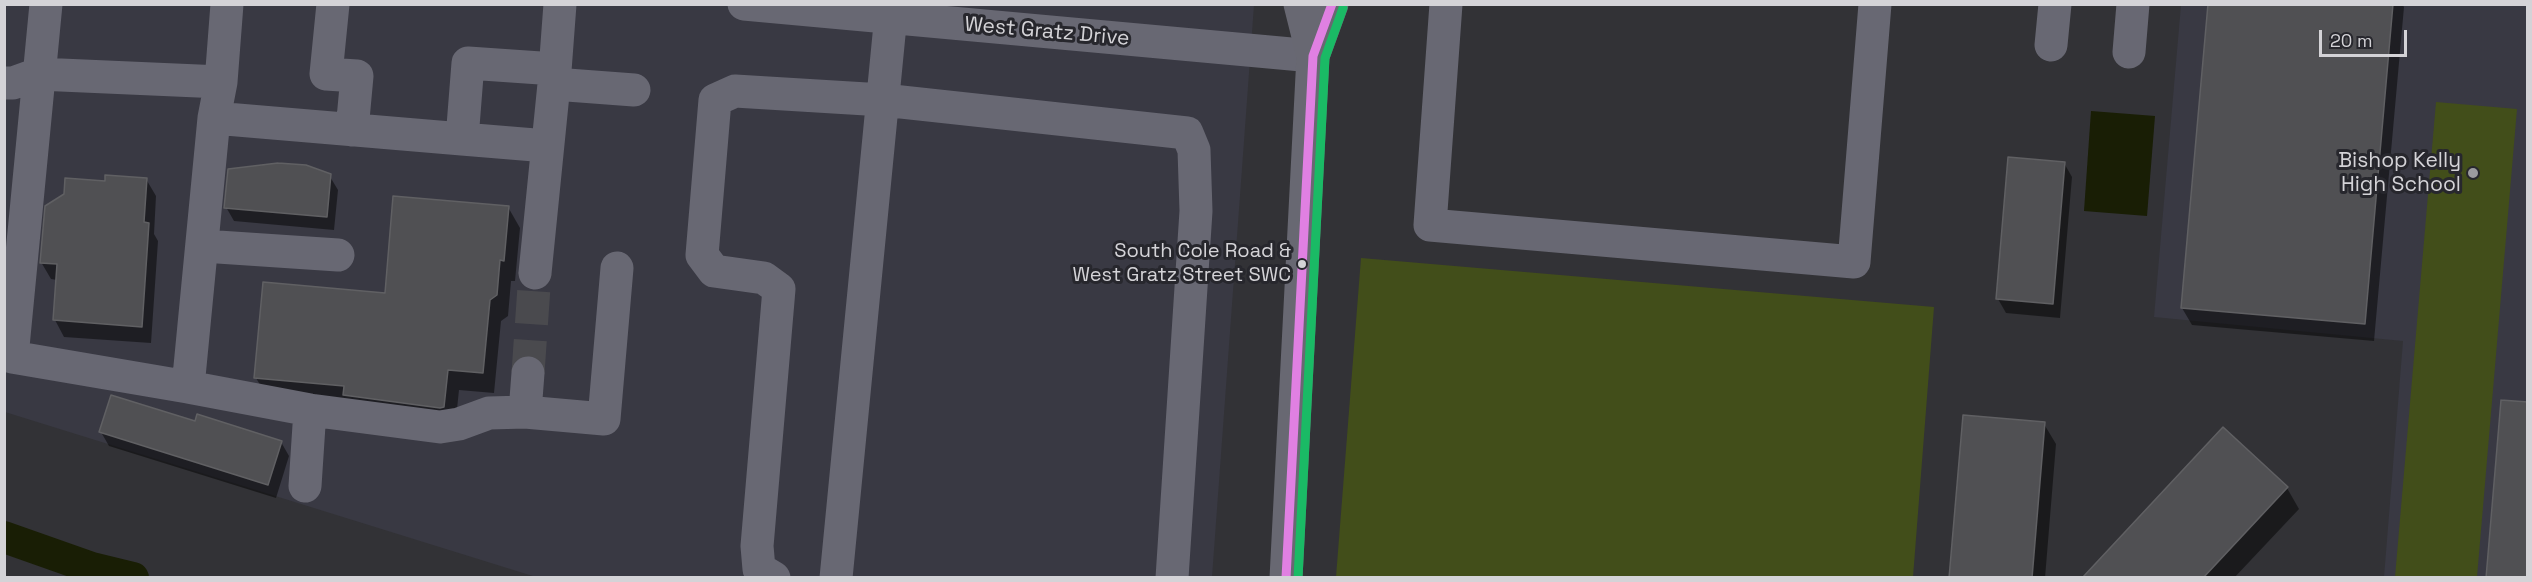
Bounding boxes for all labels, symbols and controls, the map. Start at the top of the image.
street label: West Gratz Drive [963,12,1131,52]
scale bar [2322,18,2410,56]
text: 20 m [2330,29,2373,52]
place label: Bishop Kelly High School [2338,148,2461,198]
marker: Bishop Kelly High School [2466,166,2480,180]
place label: South Cole Road & West Gratz Street SWC [1073,240,1291,287]
marker: South Cole Road & West Gratz Street SWC [1296,258,1308,270]

